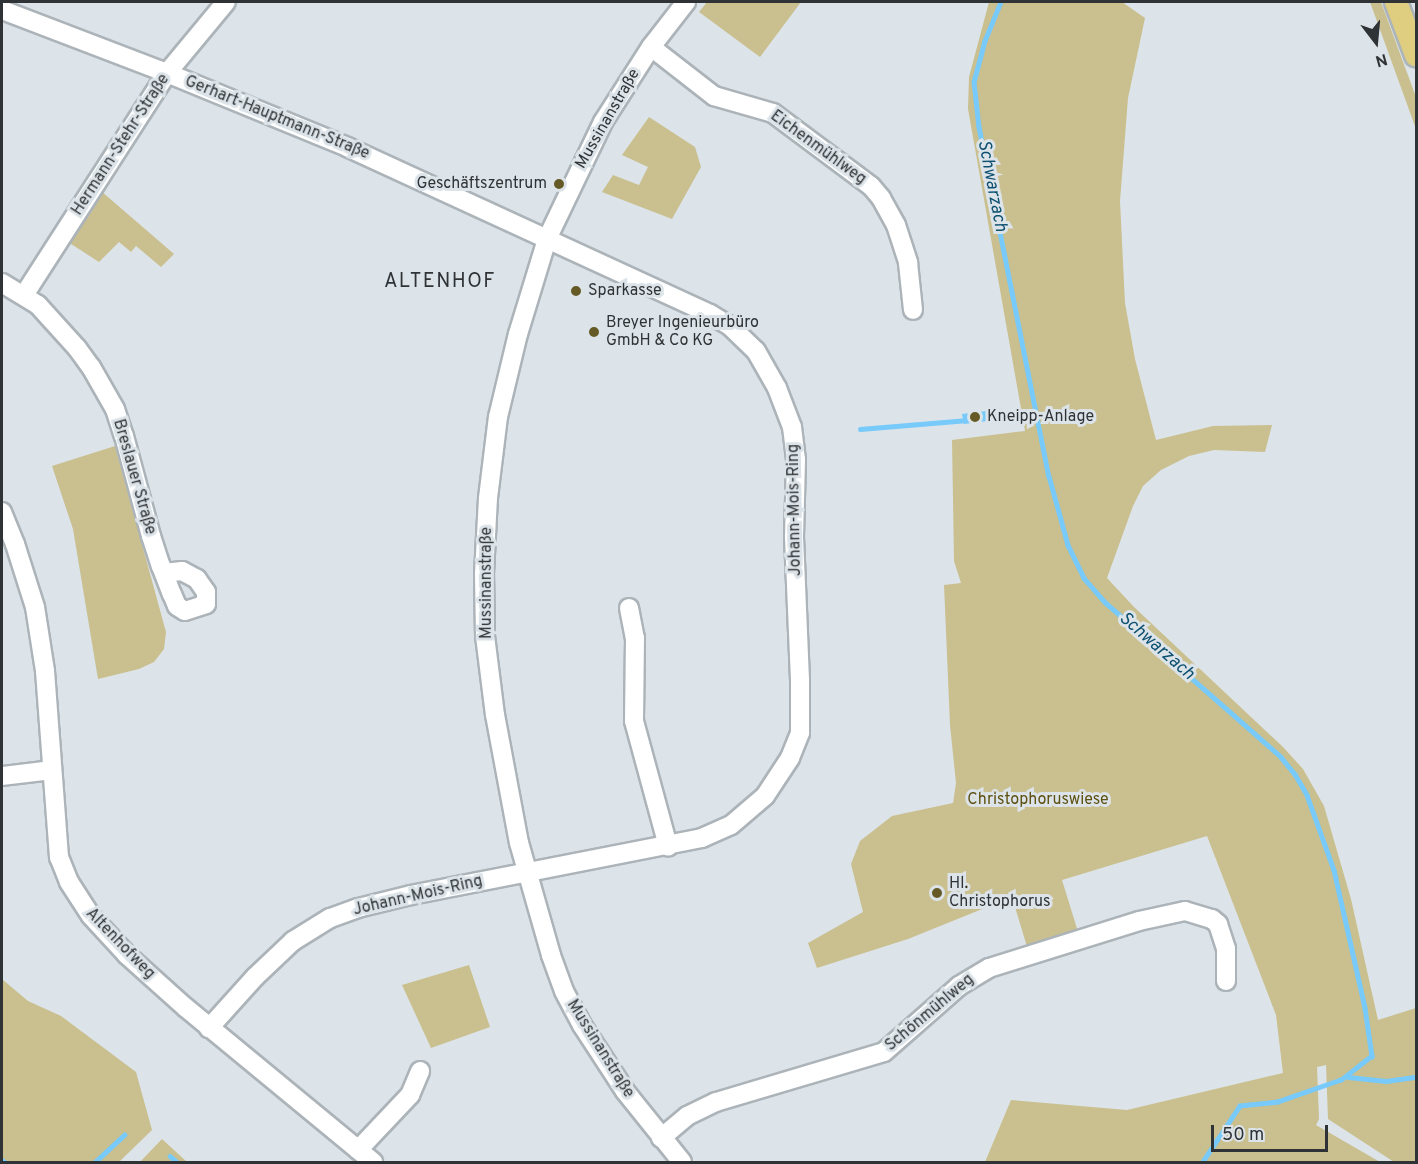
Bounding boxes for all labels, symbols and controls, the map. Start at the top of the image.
north arrow [1346,12,1406,72]
text: N [1373,48,1389,71]
street label: Mussinanstraße [572,66,644,172]
street label: Hermann-Stehr-Straße [68,71,174,219]
street label: Gerhart-Hauptmann-Straße [182,72,372,164]
street label: Eichenmühlweg [766,107,870,189]
water label: Schwarzach [972,138,1010,234]
place label: Geschäftszentrum [416,174,547,194]
marker: Geschäftszentrum [552,177,566,191]
district label: ALTENHOF [384,270,496,294]
place label: Sparkasse [588,281,662,301]
marker: Sparkasse [569,284,583,298]
place label: Breyer Ingenieurbüro GmbH & Co KG [606,313,759,351]
marker: Breyer Ingenieurbüro GmbH & Co KG [587,325,601,339]
place label: Kneipp-Anlage [987,407,1094,427]
marker: Kneipp-Anlage [968,410,982,424]
street label: Breslauer Straße [108,417,160,537]
street label: Johann-Mois-Ring [784,444,806,576]
street label: Mussinanstraße [477,527,497,639]
water label: Schwarzach [1114,608,1198,686]
park label: Christophoruswiese [967,790,1109,810]
street label: Johann-Mois-Ring [351,872,485,920]
place label: Hl. Christophorus [949,874,1051,912]
marker: Hl. Christophorus [930,886,944,900]
street label: Altenhofweg [81,904,159,984]
street label: Schönmühlweg [882,970,978,1056]
street label: Mussinanstraße [562,996,638,1102]
scale bar [1214,1113,1331,1151]
text: 50 m [1222,1124,1264,1147]

